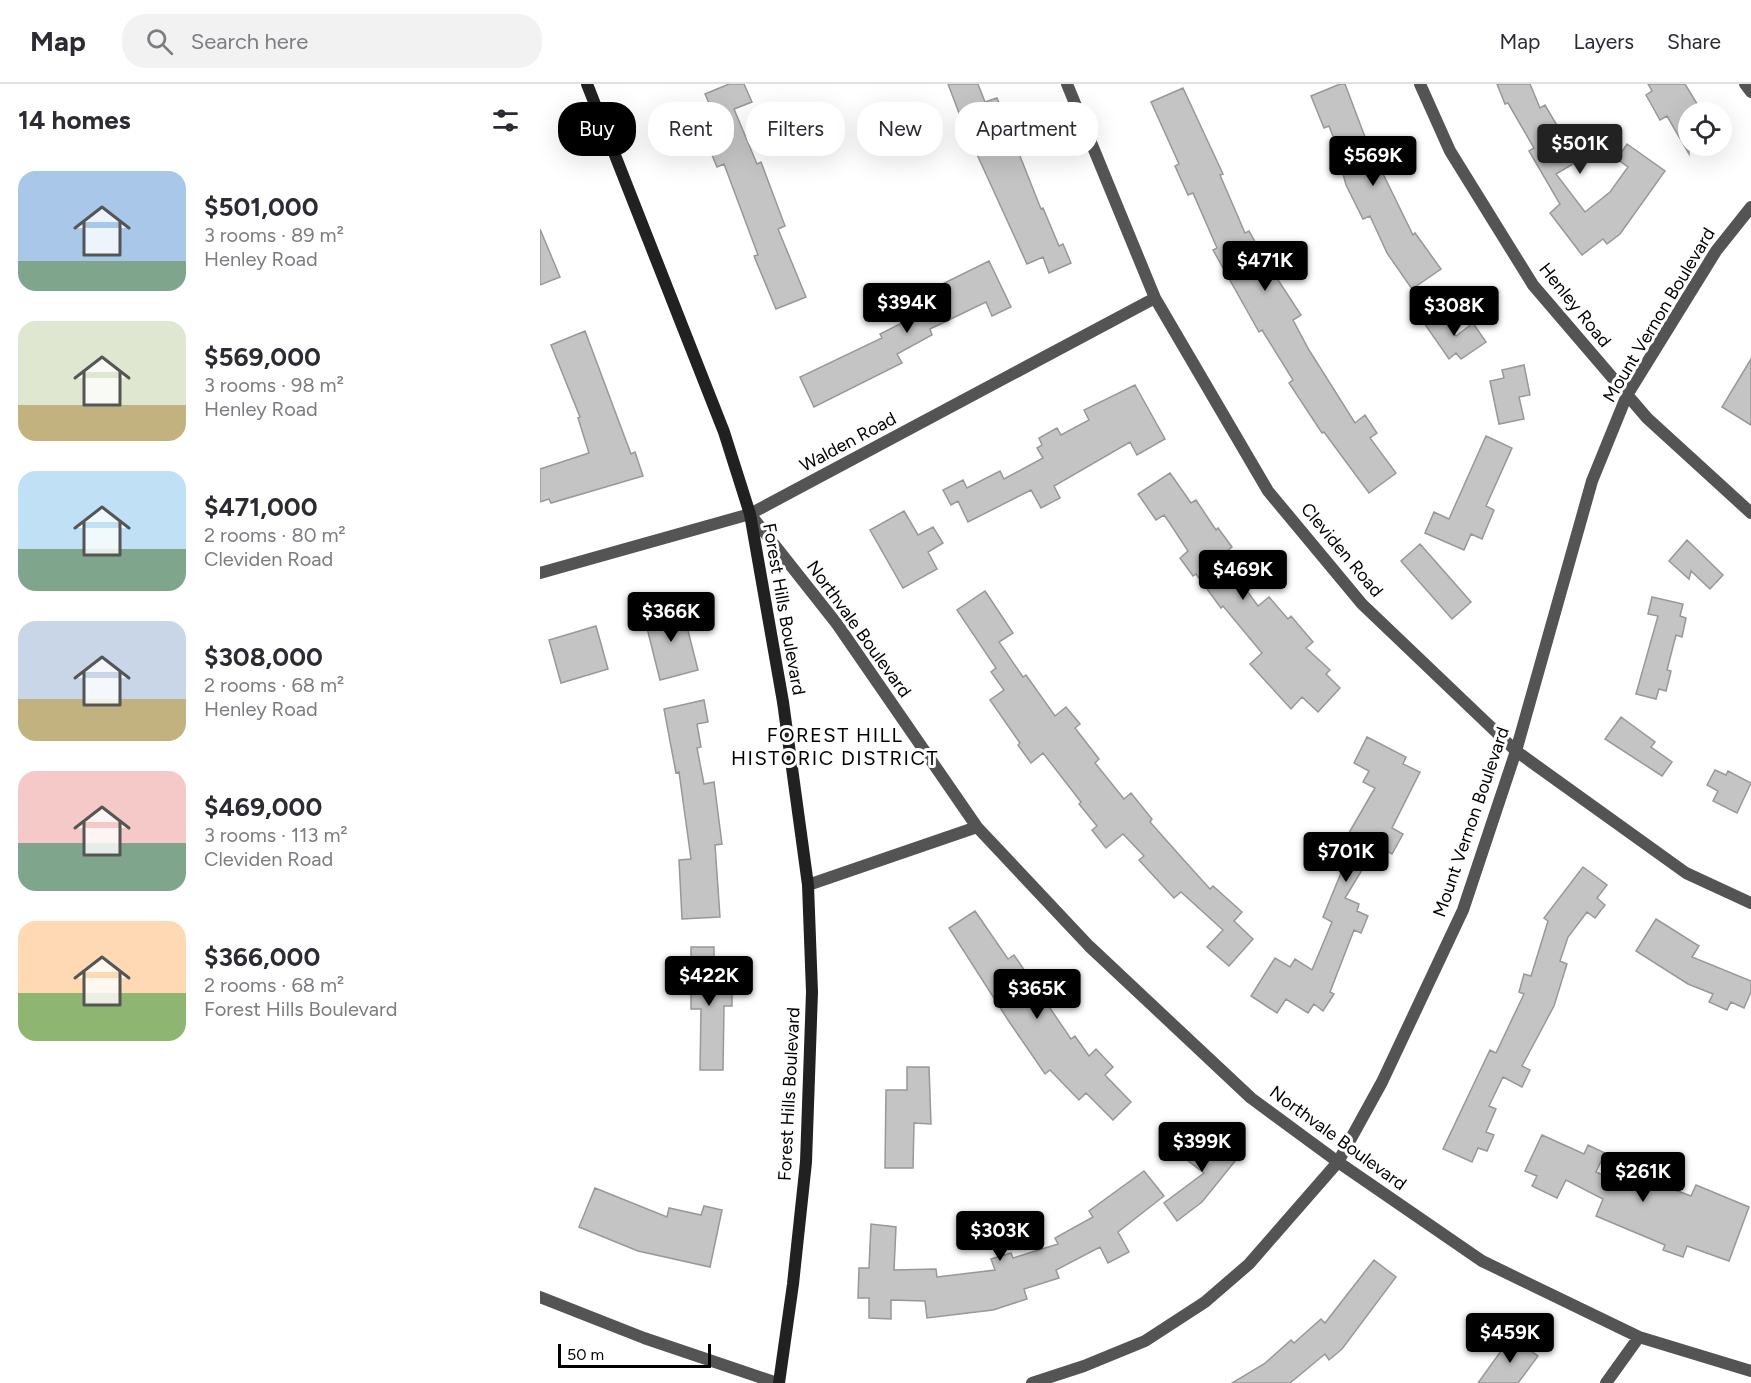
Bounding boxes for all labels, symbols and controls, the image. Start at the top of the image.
search box [122,14,542,68]
text: Map [30,24,86,58]
icon: search [143,25,176,58]
text: Search here [191,28,308,55]
text: Map [1500,29,1540,54]
text: Layers [1573,29,1634,54]
text: Share [1667,29,1721,54]
chip: Buy [558,102,636,156]
chip: Rent [648,102,734,156]
chip: Filters [746,102,845,156]
chip: New [857,102,943,156]
chip: Apartment [955,102,1098,156]
map controls [1678,102,1732,156]
button: locate [1678,102,1732,156]
text: 14 homes [18,104,131,136]
icon: filters [489,104,522,137]
pin: $501K [1538,124,1622,175]
text: $501K [1551,131,1609,155]
pin: $569K [1331,136,1415,187]
text: $569K [1343,143,1403,167]
text: $501,000 [204,191,319,223]
icon: home [66,195,138,267]
text: 3 rooms · 89 m² [204,223,344,247]
street label: Mount Vernon Boulevard [1598,224,1720,406]
pin: $471K [1223,241,1307,292]
text: Henley Road [204,247,318,271]
text: $471K [1237,248,1293,272]
street label: Henley Road [1534,258,1616,352]
pin: $394K [865,283,949,334]
pin: $308K [1412,286,1496,337]
text: $394K [877,290,937,314]
text: $308K [1424,293,1484,317]
text: $569,000 [204,341,321,373]
icon: home [66,345,138,417]
text: 3 rooms · 98 m² [204,373,344,397]
text: Henley Road [204,397,318,421]
street label: Walden Road [796,407,900,477]
text: $471,000 [204,491,318,523]
icon: home [66,495,138,567]
street label: Cleviden Road [1296,498,1388,602]
street label: Forest Hills Boulevard [758,521,810,697]
text: 2 rooms · 80 m² [204,523,346,547]
text: Cleviden Road [204,547,333,571]
pin: $469K [1201,550,1285,601]
street label: Northvale Boulevard [802,556,916,702]
text: $469K [1213,557,1273,581]
pin: $366K [629,592,713,643]
text: $366K [642,599,700,623]
text: $308,000 [204,641,323,673]
icon: home [66,645,138,717]
text: 2 rooms · 68 m² [204,673,344,697]
text: Henley Road [204,697,318,721]
district label: FOREST HILL HISTORIC DISTRICT [731,723,939,770]
street label: Mount Vernon Boulevard [1428,724,1514,920]
text: $469,000 [204,791,322,823]
icon: home [66,795,138,867]
text: 3 rooms · 113 m² [204,823,348,847]
pin: $701K [1304,832,1388,883]
text: $701K [1318,839,1374,863]
text: Cleviden Road [204,847,333,871]
text: $366,000 [204,941,320,973]
icon: home [66,945,138,1017]
pin: $422K [667,956,751,1007]
text: $422K [679,963,739,987]
pin: $365K [995,969,1079,1020]
text: 2 rooms · 68 m² [204,973,344,997]
text: $365K [1008,976,1066,1000]
text: Forest Hills Boulevard [204,997,397,1021]
street label: Forest Hills Boulevard [773,1006,805,1182]
street label: Northvale Boulevard [1265,1081,1411,1195]
pin: $399K [1160,1122,1244,1173]
text: $399K [1173,1129,1231,1153]
pin: $261K [1601,1152,1685,1203]
text: $261K [1615,1159,1671,1183]
pin: $303K [958,1211,1042,1262]
text: $303K [970,1218,1030,1242]
pin: $459K [1468,1313,1552,1364]
text: $459K [1480,1320,1540,1344]
scale bar [558,1341,711,1368]
text: 50 m [567,1345,604,1364]

